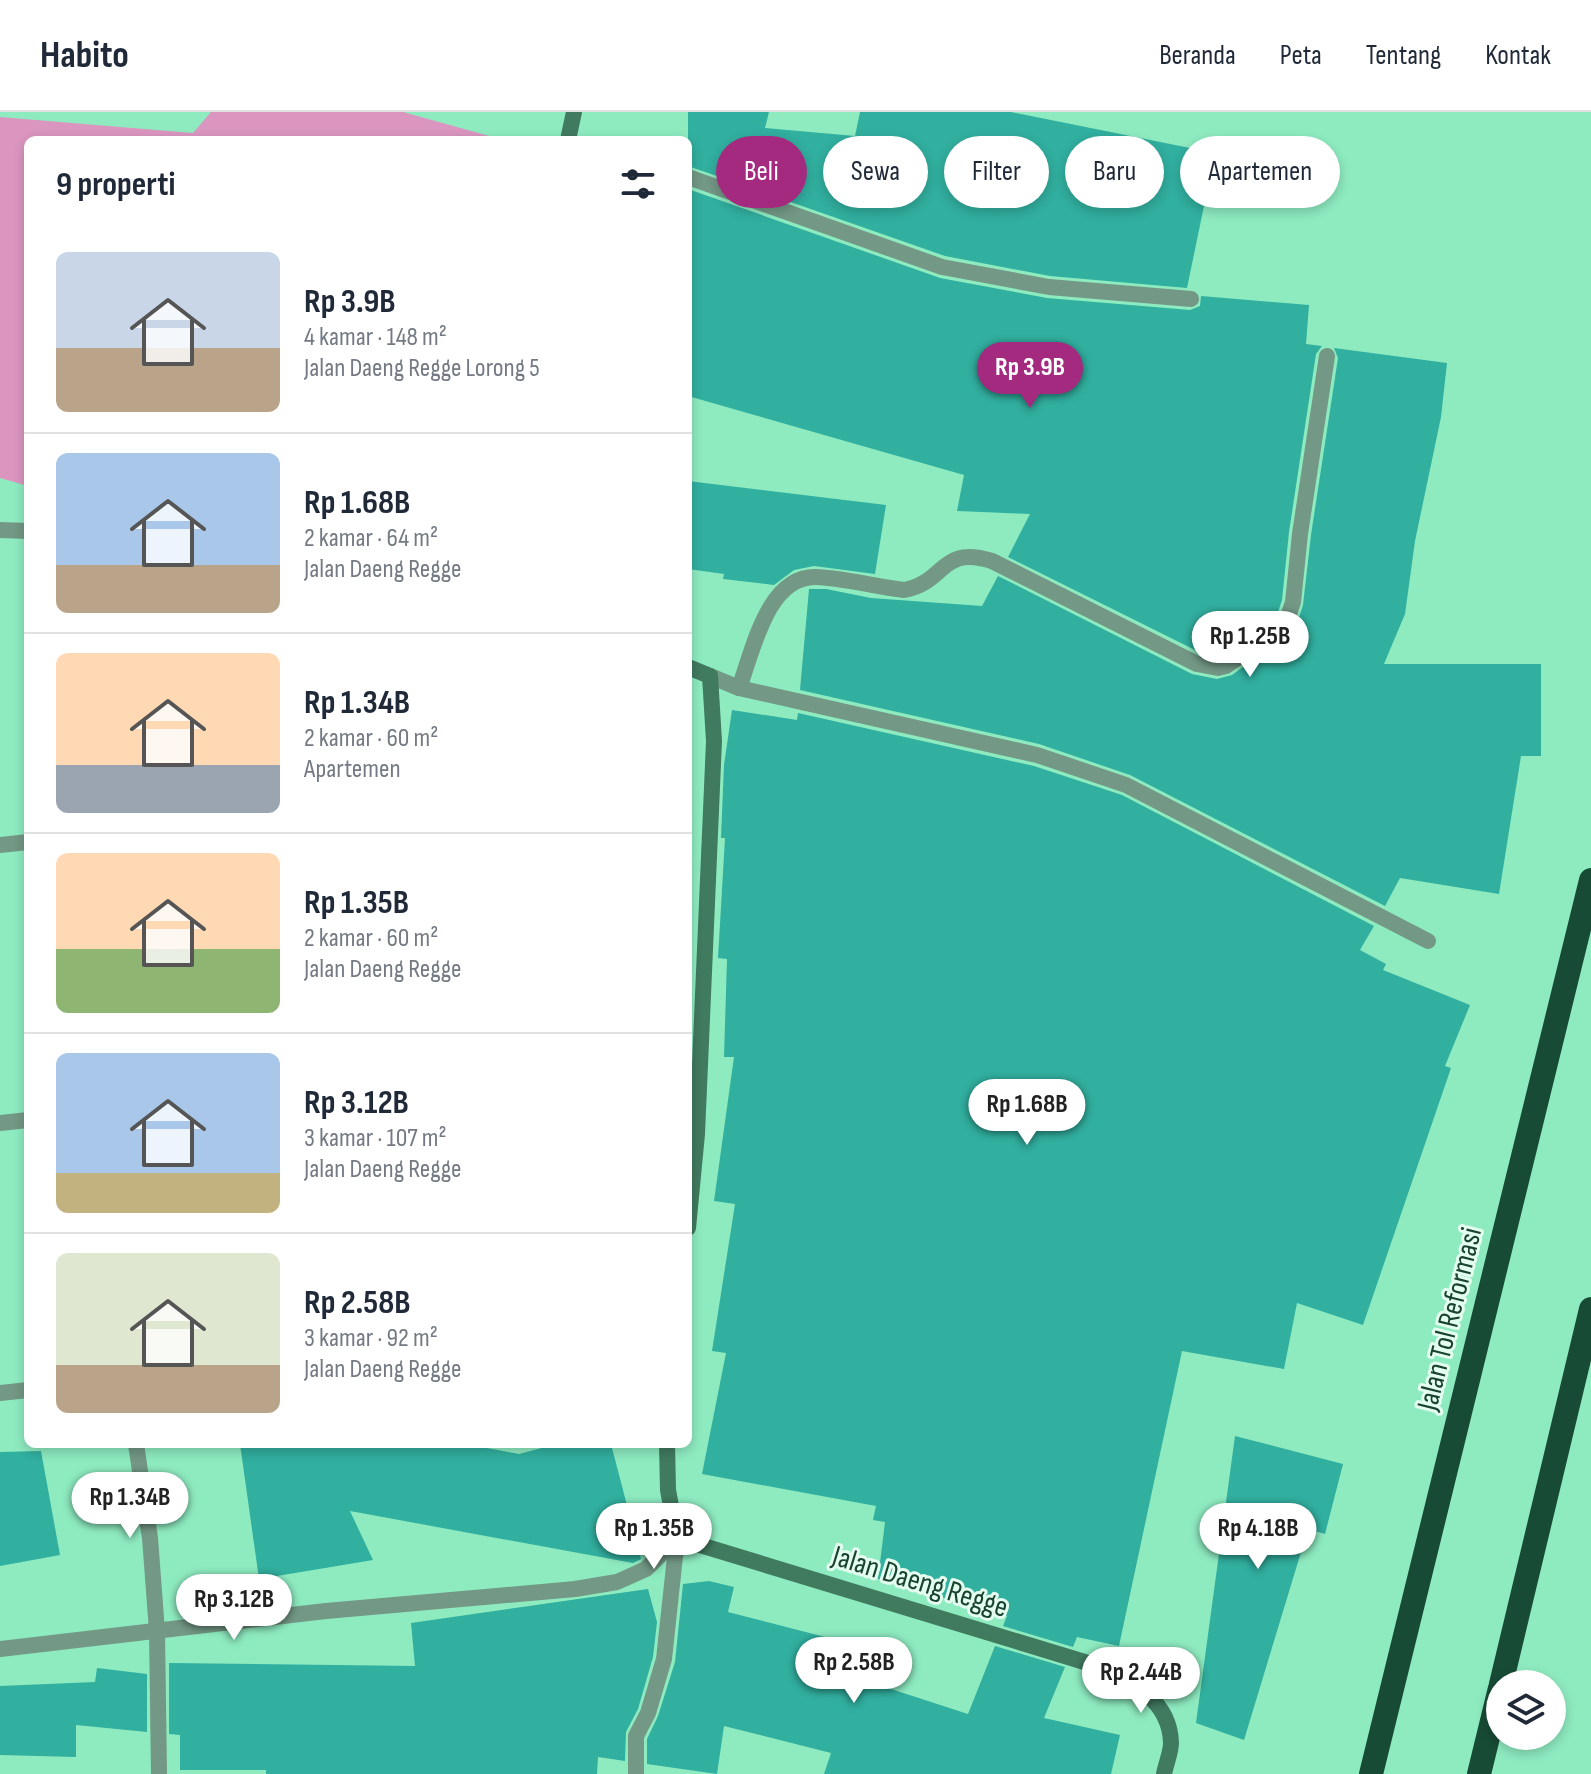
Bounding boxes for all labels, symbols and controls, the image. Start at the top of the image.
text: Habito [40,33,129,78]
text: Beranda [1159,39,1236,72]
text: Peta [1280,39,1322,72]
text: Tentang [1366,39,1441,72]
text: Kontak [1485,39,1551,72]
chip: Beli [716,136,807,208]
chip: Sewa [823,136,928,208]
chip: Filter [944,136,1049,208]
chip: Baru [1065,136,1164,208]
chip: Apartemen [1180,136,1340,208]
icon: filters [616,162,660,206]
text: 9 properti [56,164,175,205]
text: Rp 3.9B [304,281,395,322]
icon: home [120,284,216,380]
text: 4 kamar · 148 m² [304,322,447,353]
pin: Rp 3.9B [956,342,1104,410]
text: Rp 3.9B [995,352,1065,383]
text: Jalan Daeng Regge Lorong 5 [304,353,540,384]
text: Rp 1.68B [304,482,410,523]
icon: home [120,485,216,581]
text: 2 kamar · 64 m² [304,523,438,554]
text: Jalan Daeng Regge [304,554,461,585]
pin: Rp 1.25B [1167,611,1333,679]
text: Rp 1.25B [1210,621,1290,652]
text: Rp 1.34B [304,682,410,723]
icon: home [120,685,216,781]
text: 2 kamar · 60 m² [304,723,438,754]
text: Apartemen [304,754,401,785]
text: Rp 1.35B [304,882,409,923]
icon: home [120,885,216,981]
text: 2 kamar · 60 m² [304,923,438,954]
text: Jalan Daeng Regge [304,954,461,985]
pin: Rp 1.68B [944,1079,1110,1147]
text: Rp 3.12B [304,1082,409,1123]
icon: home [120,1085,216,1181]
text: Rp 1.68B [986,1089,1068,1120]
text: 3 kamar · 107 m² [304,1123,447,1154]
text: Jalan Daeng Regge [304,1154,461,1185]
street label: Jalan Tol Reformasi [1410,1224,1490,1415]
text: Rp 2.58B [304,1282,411,1323]
icon: home [120,1285,216,1381]
text: 3 kamar · 92 m² [304,1323,438,1354]
text: Jalan Daeng Regge [304,1354,461,1385]
pin: Rp 1.34B [47,1472,213,1540]
text: Rp 1.34B [90,1482,170,1513]
pin: Rp 1.35B [571,1503,737,1571]
pin: Rp 4.18B [1175,1503,1341,1571]
text: Rp 1.35B [614,1513,694,1544]
text: Rp 4.18B [1217,1513,1299,1544]
street label: Jalan Daeng Regge [827,1538,1012,1626]
pin: Rp 3.12B [151,1574,317,1642]
text: Rp 3.12B [194,1584,274,1615]
pin: Rp 2.58B [771,1637,937,1705]
text: Rp 2.58B [813,1647,895,1678]
pin: Rp 2.44B [1058,1647,1224,1715]
text: Rp 2.44B [1100,1657,1182,1688]
map controls [1486,1670,1566,1750]
button: layers [1486,1670,1566,1750]

